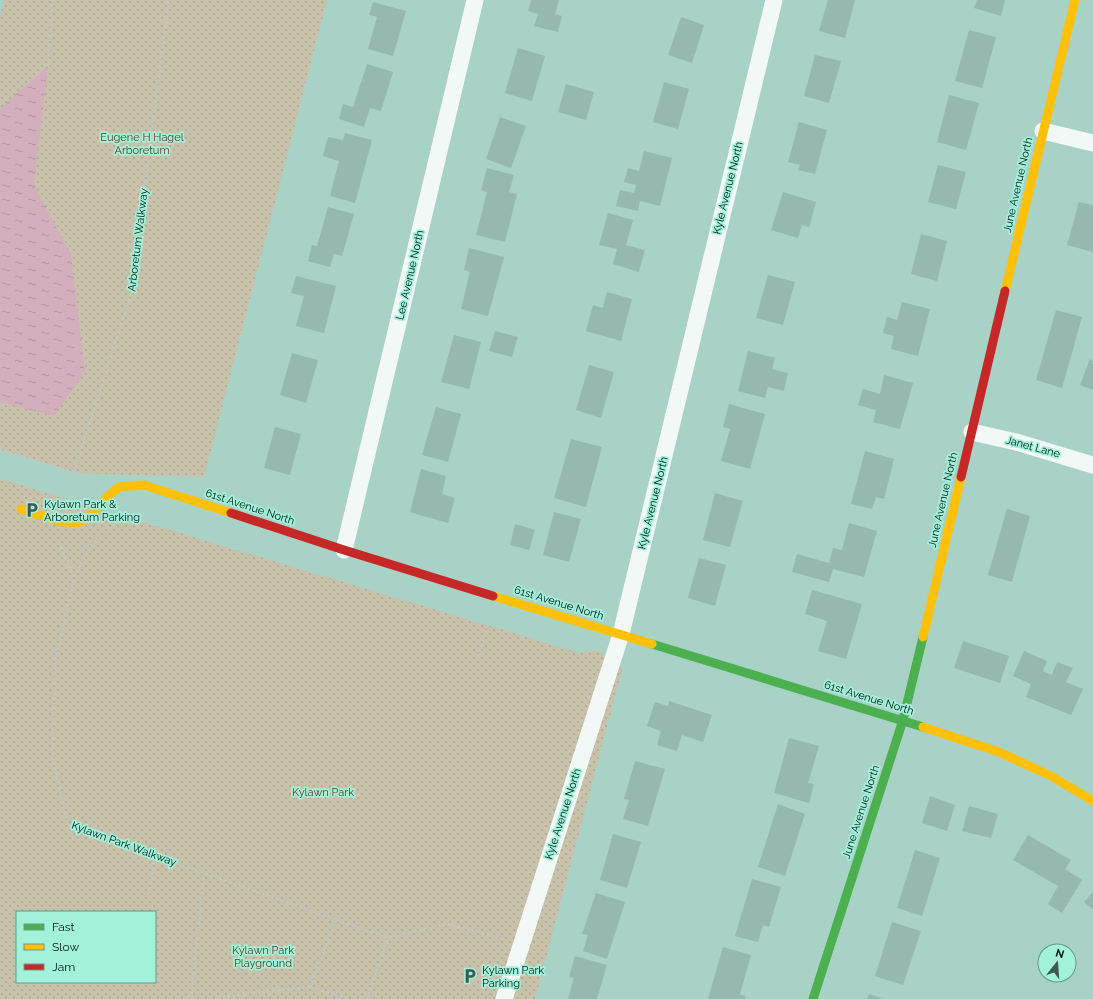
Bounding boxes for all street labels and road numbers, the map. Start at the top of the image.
street label: June Avenue North [1001,136,1035,234]
street label: Kyle Avenue North [710,140,746,236]
street label: Arboretum Walkway [125,188,151,292]
street label: Lee Avenue North [393,229,427,321]
street label: Janet Lane [1004,434,1062,461]
street label: June Avenue North [926,451,960,549]
street label: Kyle Avenue North [635,455,671,551]
street label: 61st Avenue North [204,486,296,528]
street label: 61st Avenue North [513,583,605,623]
street label: 61st Avenue North [823,678,915,718]
street label: June Avenue North [840,764,882,860]
street label: Kyle Avenue North [542,767,584,861]
street label: Kylawn Park Walkway [70,819,178,869]

